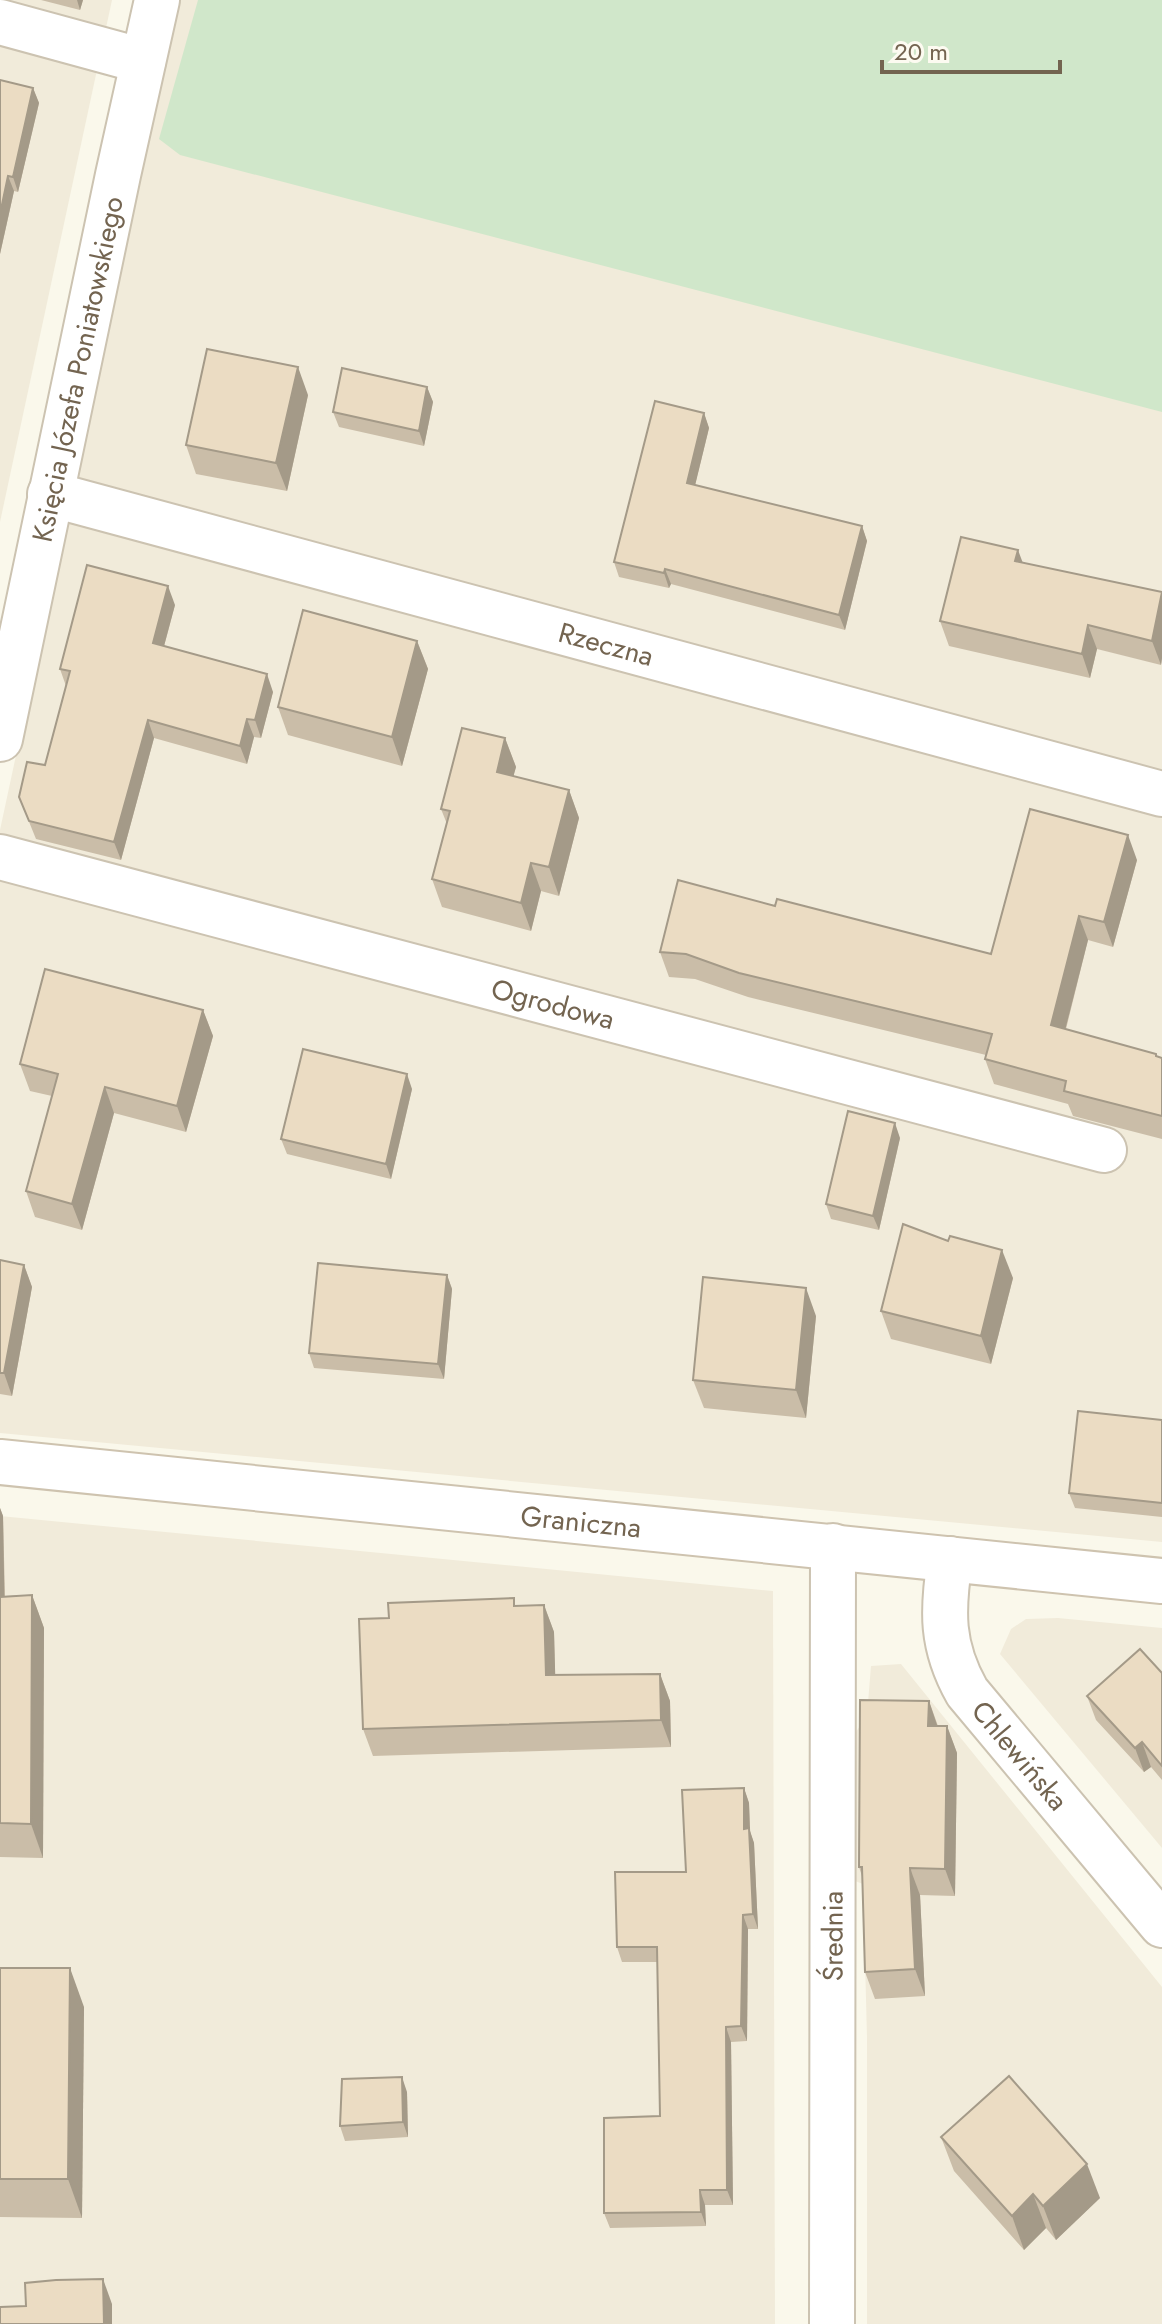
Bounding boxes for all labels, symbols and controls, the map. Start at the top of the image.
scale bar [882,24,1060,74]
text: 20 m [894,34,948,69]
street label: Księcia Józefa Poniatowskiego [21,192,134,546]
street label: Rzeczna [554,612,658,676]
street label: Ogrodowa [487,968,619,1040]
street label: Graniczna [519,1495,643,1548]
street label: Chlewińska [962,1692,1078,1819]
street label: Średnia [812,1891,853,1981]

